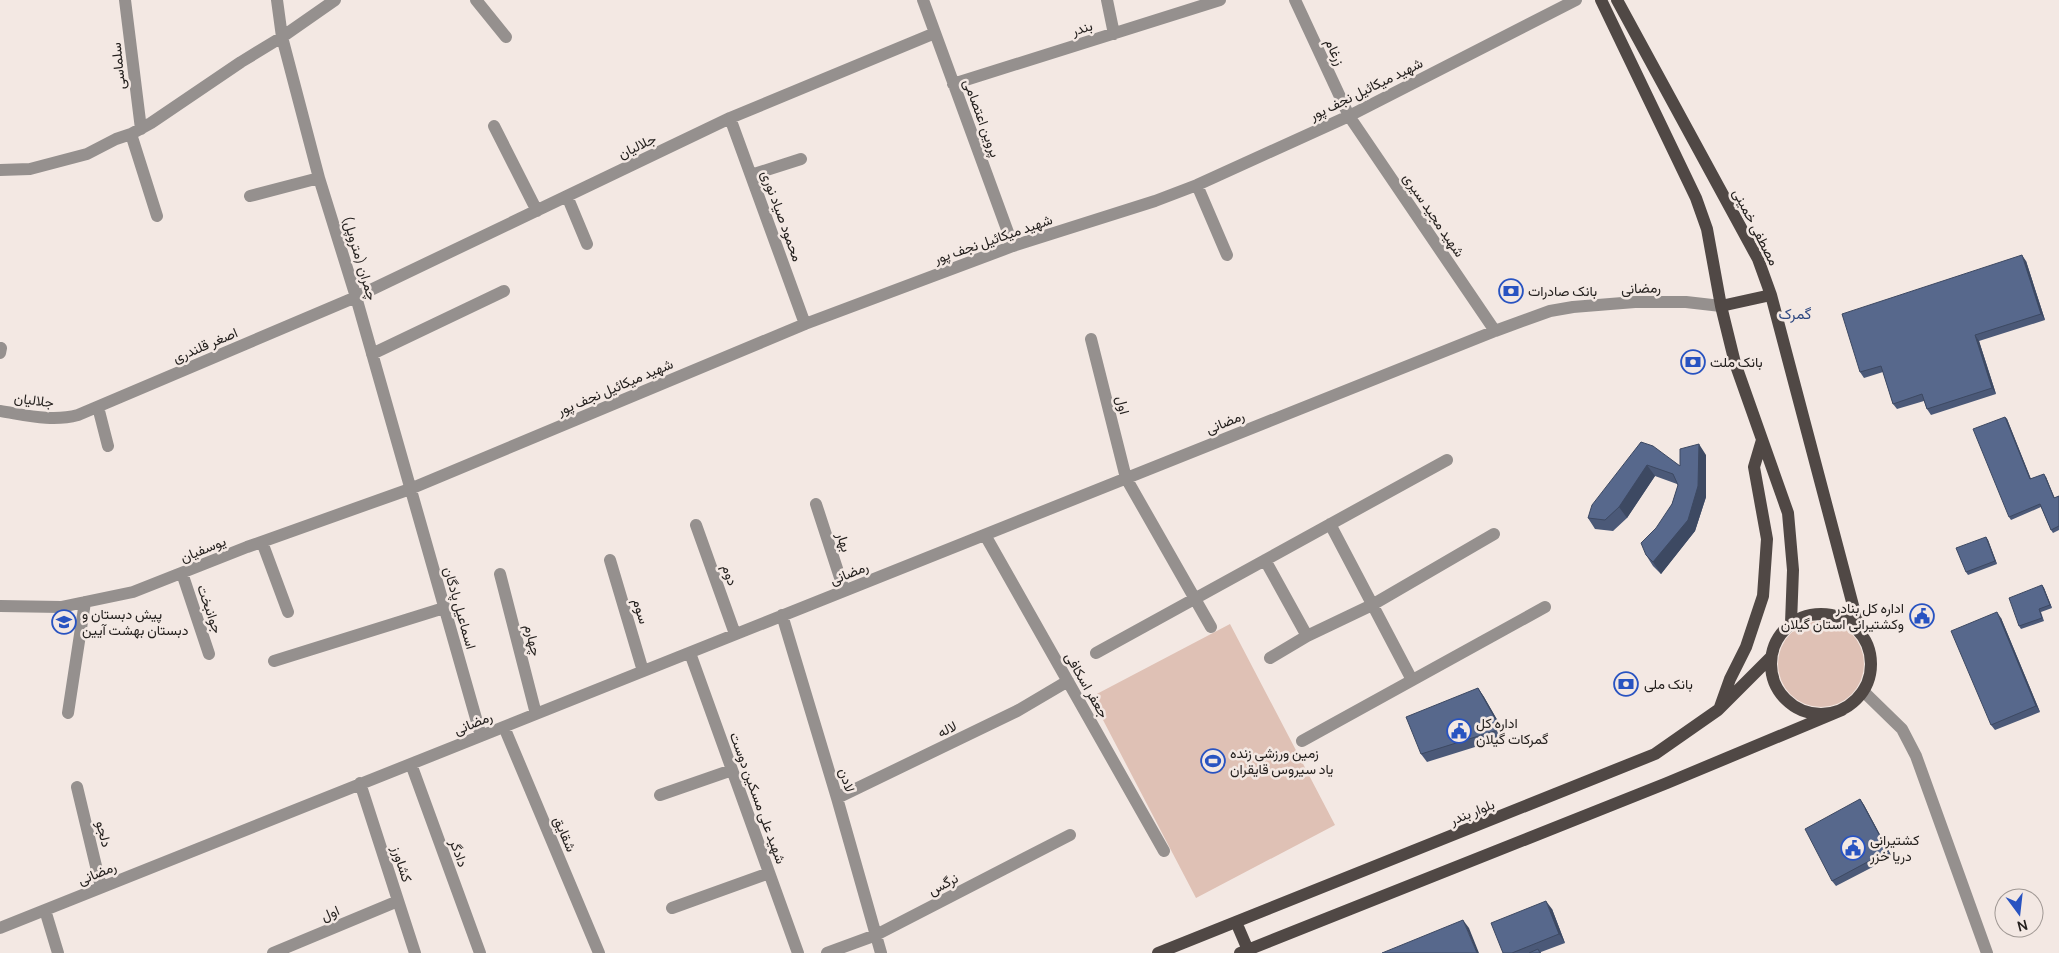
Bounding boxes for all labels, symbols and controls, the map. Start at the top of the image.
street label: بندر [1068,15,1095,40]
street label: زرغام [1321,35,1350,68]
street label: سلماسی [106,42,129,91]
street label: شهید میکائیل نجف پور [1305,53,1426,126]
street label: پروین اعتصامی [959,76,1005,160]
street label: جلالیان [615,128,659,163]
street label: محمود صیاد نوری [757,168,808,264]
street label: شهید مجید سیری [1399,169,1470,260]
street label: مصطفی خمینی [1729,185,1784,269]
street label: شهید میکائیل نجف پور [930,209,1055,269]
street label: چمران (متروپل) [338,213,382,303]
street label: رمضانی [1621,277,1661,298]
bank icon: بانک صادرات [1498,278,1524,304]
place label: بانک صادرات [1528,281,1597,300]
district label: گمرک [1779,303,1812,324]
street label: اصغر قلندری [169,322,240,367]
bank icon: بانک ملت [1680,349,1706,375]
place label: بانک ملت [1710,352,1763,371]
street label: شهید میکائیل نجف پور [553,354,676,421]
street label: جلالیان [13,388,55,411]
street label: اول [1111,394,1135,416]
street label: رمضانی [1203,405,1247,438]
street label: بهار [832,529,857,554]
street label: یوسفیان [177,531,228,566]
street label: رمضانی [827,556,871,589]
street label: دوم [718,562,743,588]
street label: اسماعیل پادگان [439,564,481,652]
street label: جوانبخت [193,582,228,636]
street label: سوم [629,596,654,626]
place label: اداره کل بنادر وکشتیرانی استان گیلان [1781,598,1904,633]
public building icon: اداره کل بنادر وکشتیرانی استان گیلان [1909,603,1935,629]
place label: پیش دبستان و دبستان بهشت آیین [82,604,189,639]
school or university icon: پیش دبستان و دبستان بهشت آیین [51,609,77,635]
street label: چهارم [519,622,547,658]
street label: جعفر اسکافی [1061,648,1114,721]
bank icon: بانک ملی [1613,671,1639,697]
place label: بانک ملی [1644,674,1693,693]
street label: رمضانی [451,706,495,739]
place label: اداره کل گمرکات گیلان [1476,713,1548,748]
street label: لاله [934,716,960,741]
public building icon: اداره کل گمرکات گیلان [1446,718,1472,744]
street label: شهید علی مسکین دوست [726,729,791,866]
place label: زمین ورزشی زنده یاد سیروس قایقران [1230,743,1333,778]
sports icon: زمین ورزشی زنده یاد سیروس قایقران [1200,748,1226,774]
street label: لادن [835,766,860,794]
street label: بلوار بندر [1446,794,1497,829]
street label: شقایق [550,813,581,854]
street label: دلجو [92,819,117,849]
place label: کشتیرانی دریا خزر [1869,830,1919,865]
street label: دادگر [445,835,473,870]
public building icon: کشتیرانی دریا خزر [1840,835,1866,861]
street label: کشاورز [387,842,417,885]
street label: رمضانی [75,856,119,889]
street label: نرگس [924,868,961,899]
north arrow [1994,888,2044,938]
street label: اول [318,900,342,926]
text: N [2015,916,2030,937]

